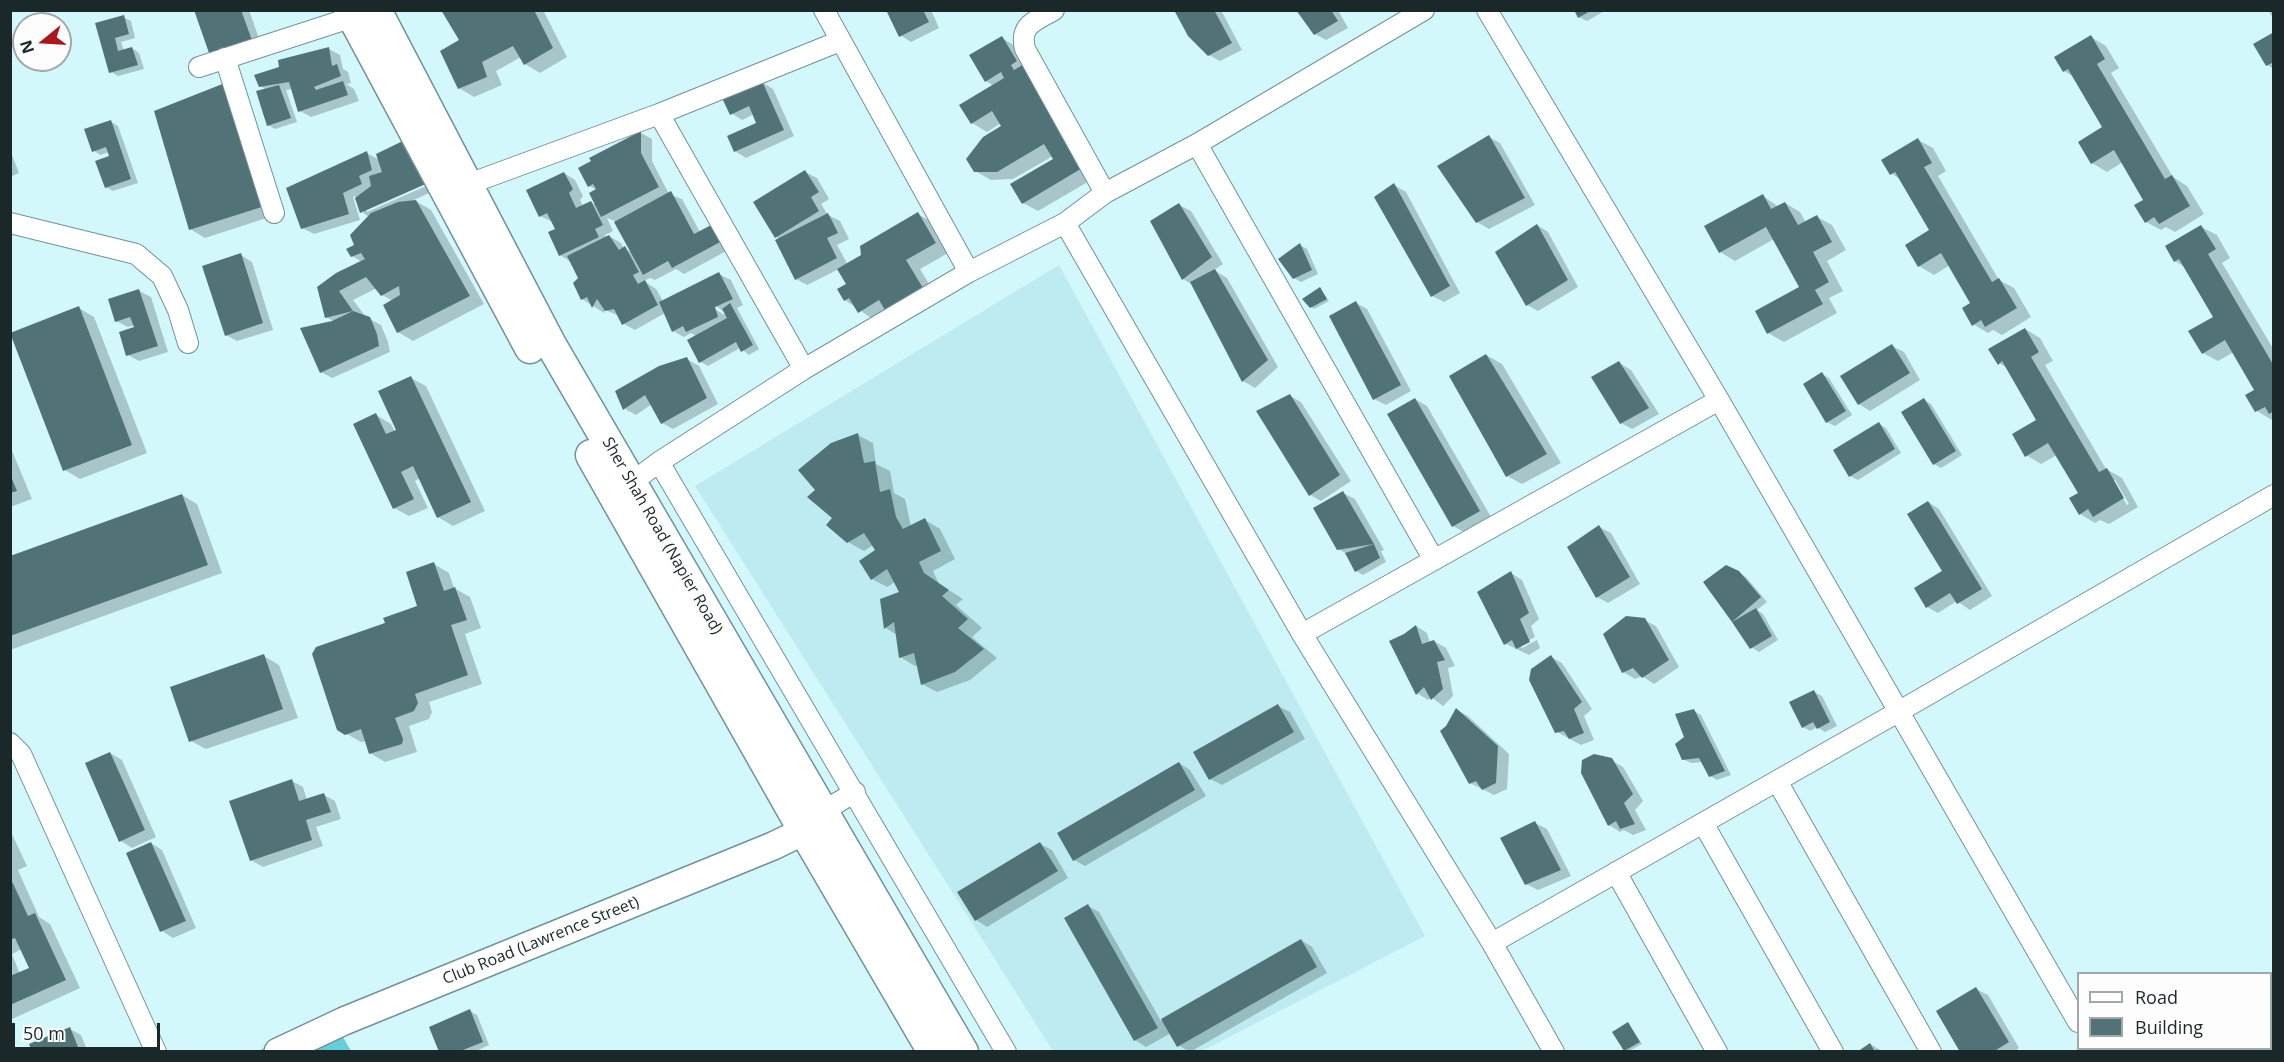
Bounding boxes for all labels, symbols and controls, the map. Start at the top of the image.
north arrow [12,12,72,72]
text: N [14,37,39,57]
street label: Sher Shah Road (Napier Road) [598,434,726,638]
street label: Club Road (Lawrence Street) [440,893,642,989]
legend [2077,972,2272,1050]
text: Road [2135,985,2178,1009]
scale bar [15,1011,164,1049]
text: Building [2135,1015,2203,1039]
text: 50 m [23,1021,65,1045]

